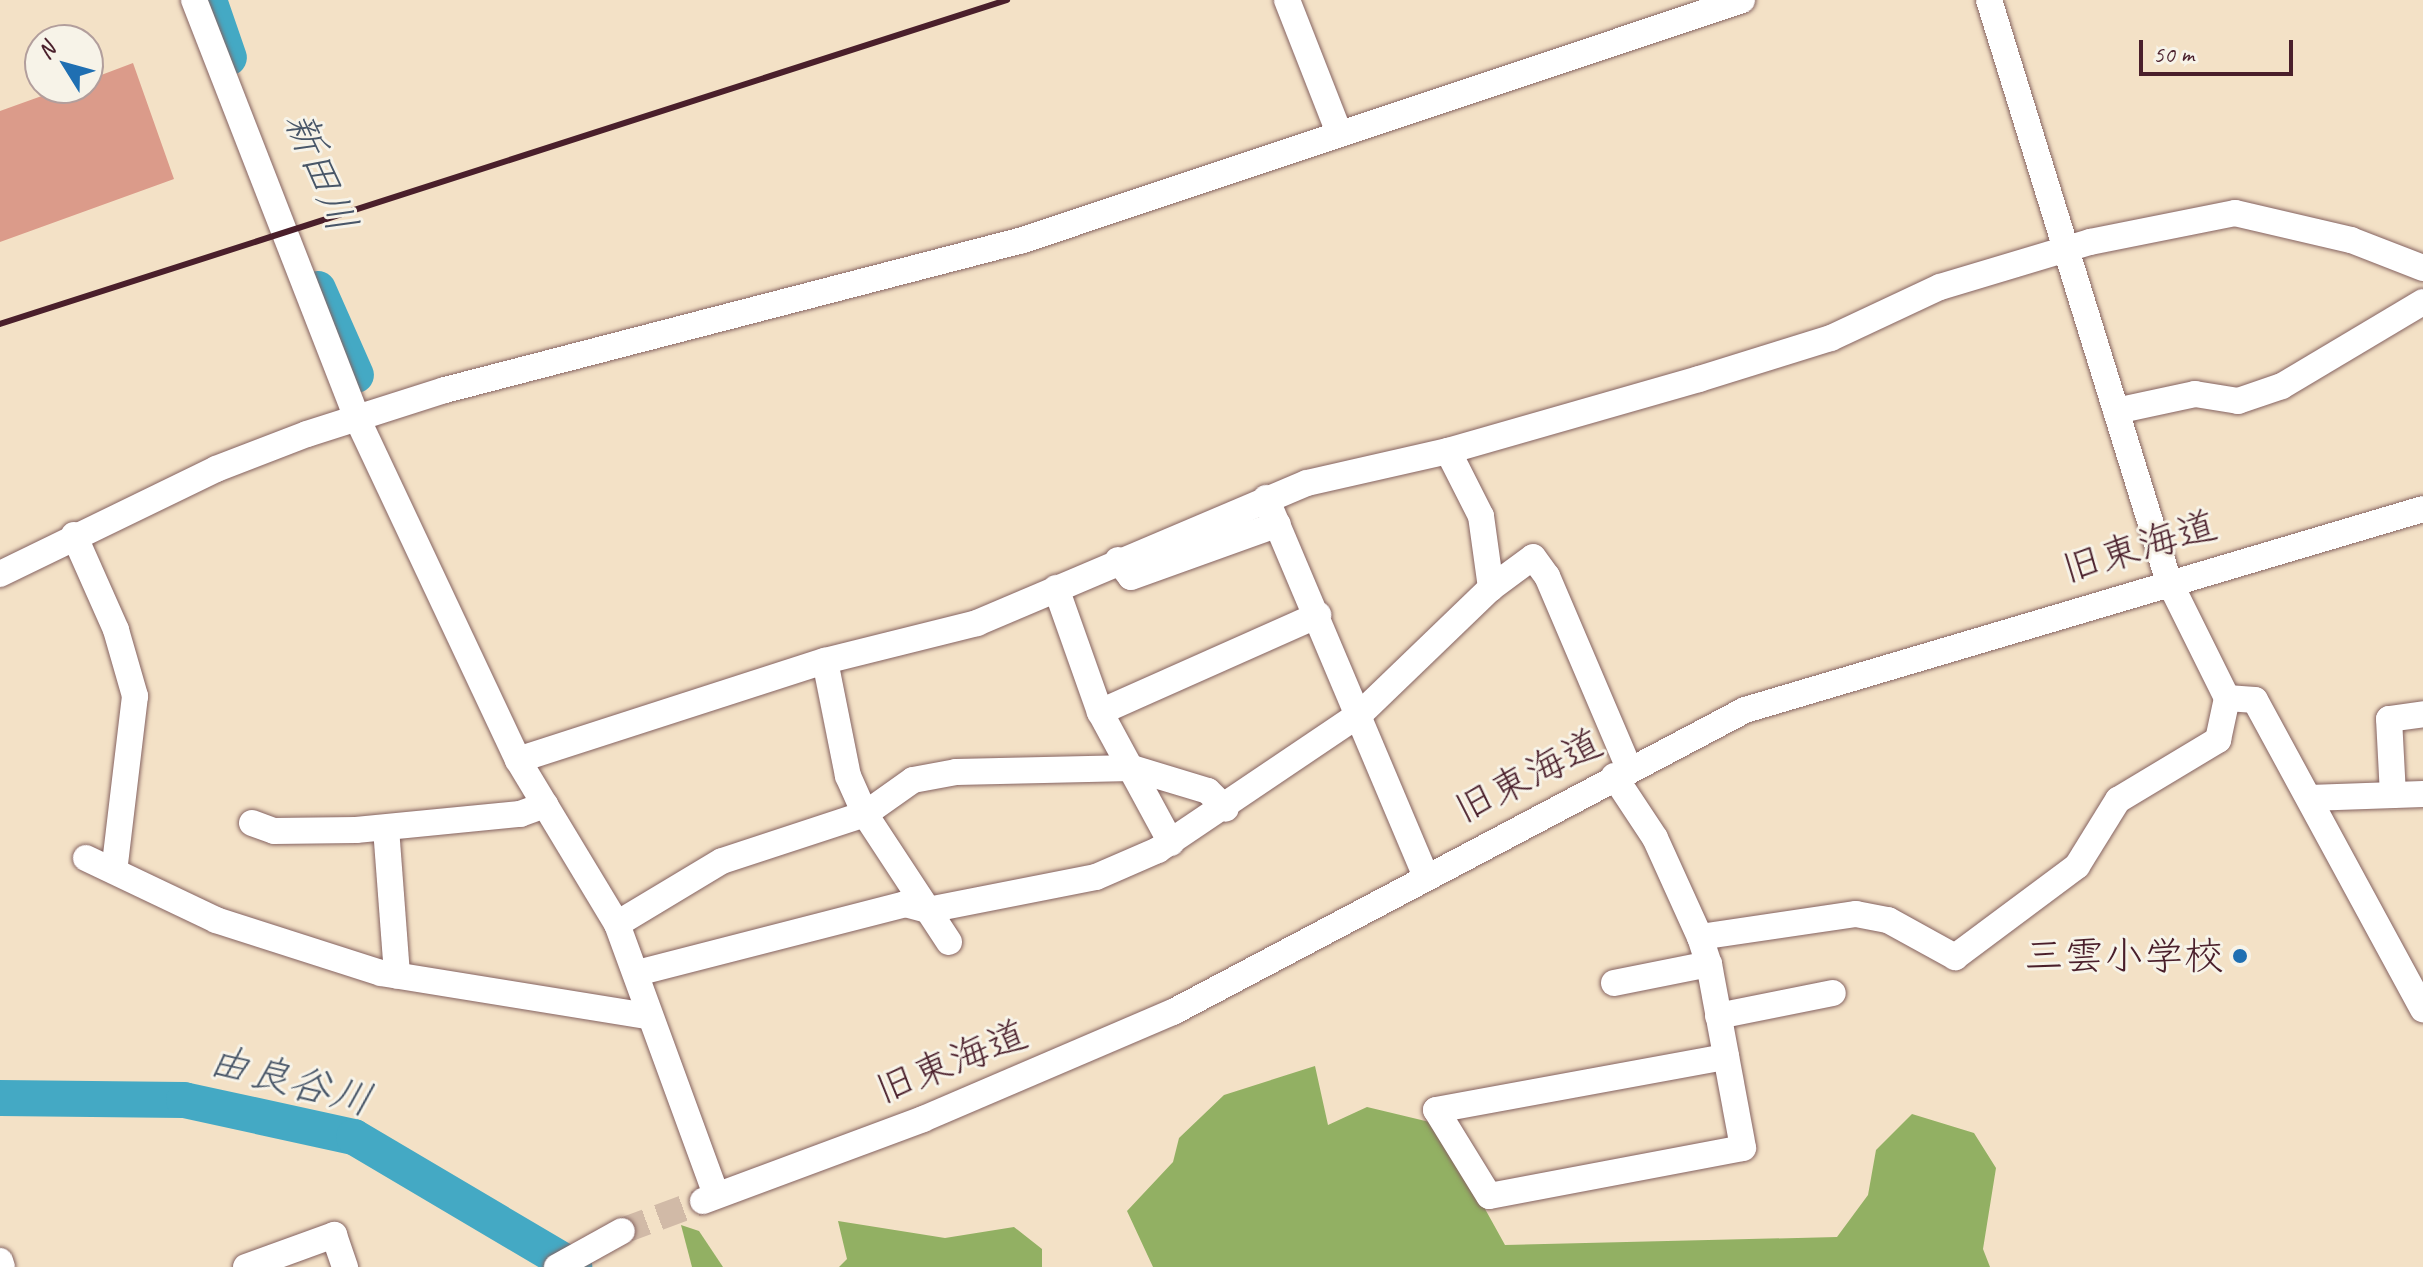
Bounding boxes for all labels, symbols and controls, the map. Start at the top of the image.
north arrow [24,24,104,104]
scale bar [2143,24,2297,74]
text: N [31,37,62,65]
text: 50 m [2153,39,2194,69]
water label: 新田川 [273,104,367,240]
street label: 旧東海道 [2055,501,2223,593]
street label: 旧東海道 [1446,718,1610,834]
place label: 三雲小学校 [2024,932,2224,980]
marker: 三雲小学校 [2231,947,2249,965]
street label: 旧東海道 [868,1010,1034,1114]
water label: 由良谷川 [202,1035,378,1127]

